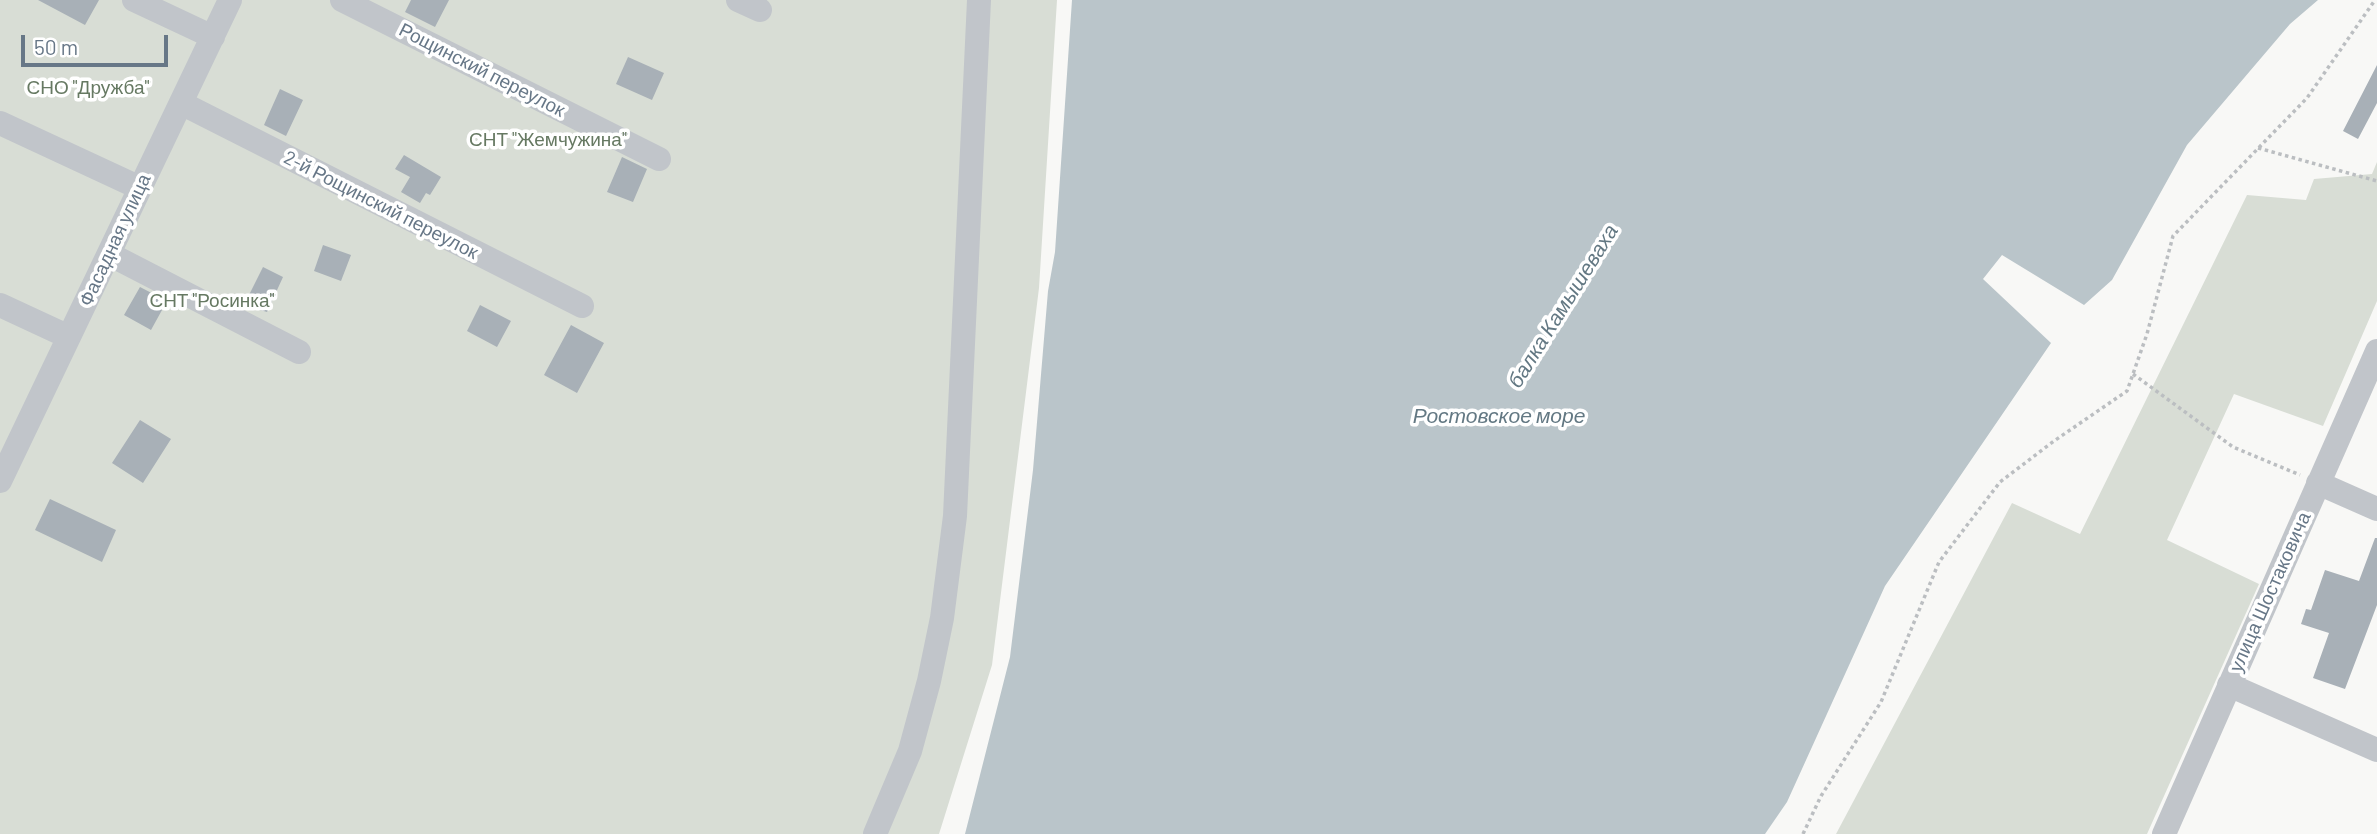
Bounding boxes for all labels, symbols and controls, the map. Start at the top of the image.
street label: Рощинский переулок [395,18,569,122]
scale bar [24,21,172,65]
text: 50 m [34,34,78,59]
park label: СНО "Дружба" [27,77,149,99]
park label: СНТ "Жемчужина" [469,129,627,151]
street label: 2-й Рощинский переулок [280,146,482,264]
street label: Фасадная улица [74,170,156,310]
water label: балка Камышеваха [1503,220,1623,392]
park label: СНТ "Росинка" [149,290,275,312]
water label: Ростовское море [1413,403,1585,429]
street label: улица Шостаковича [2224,508,2316,676]

